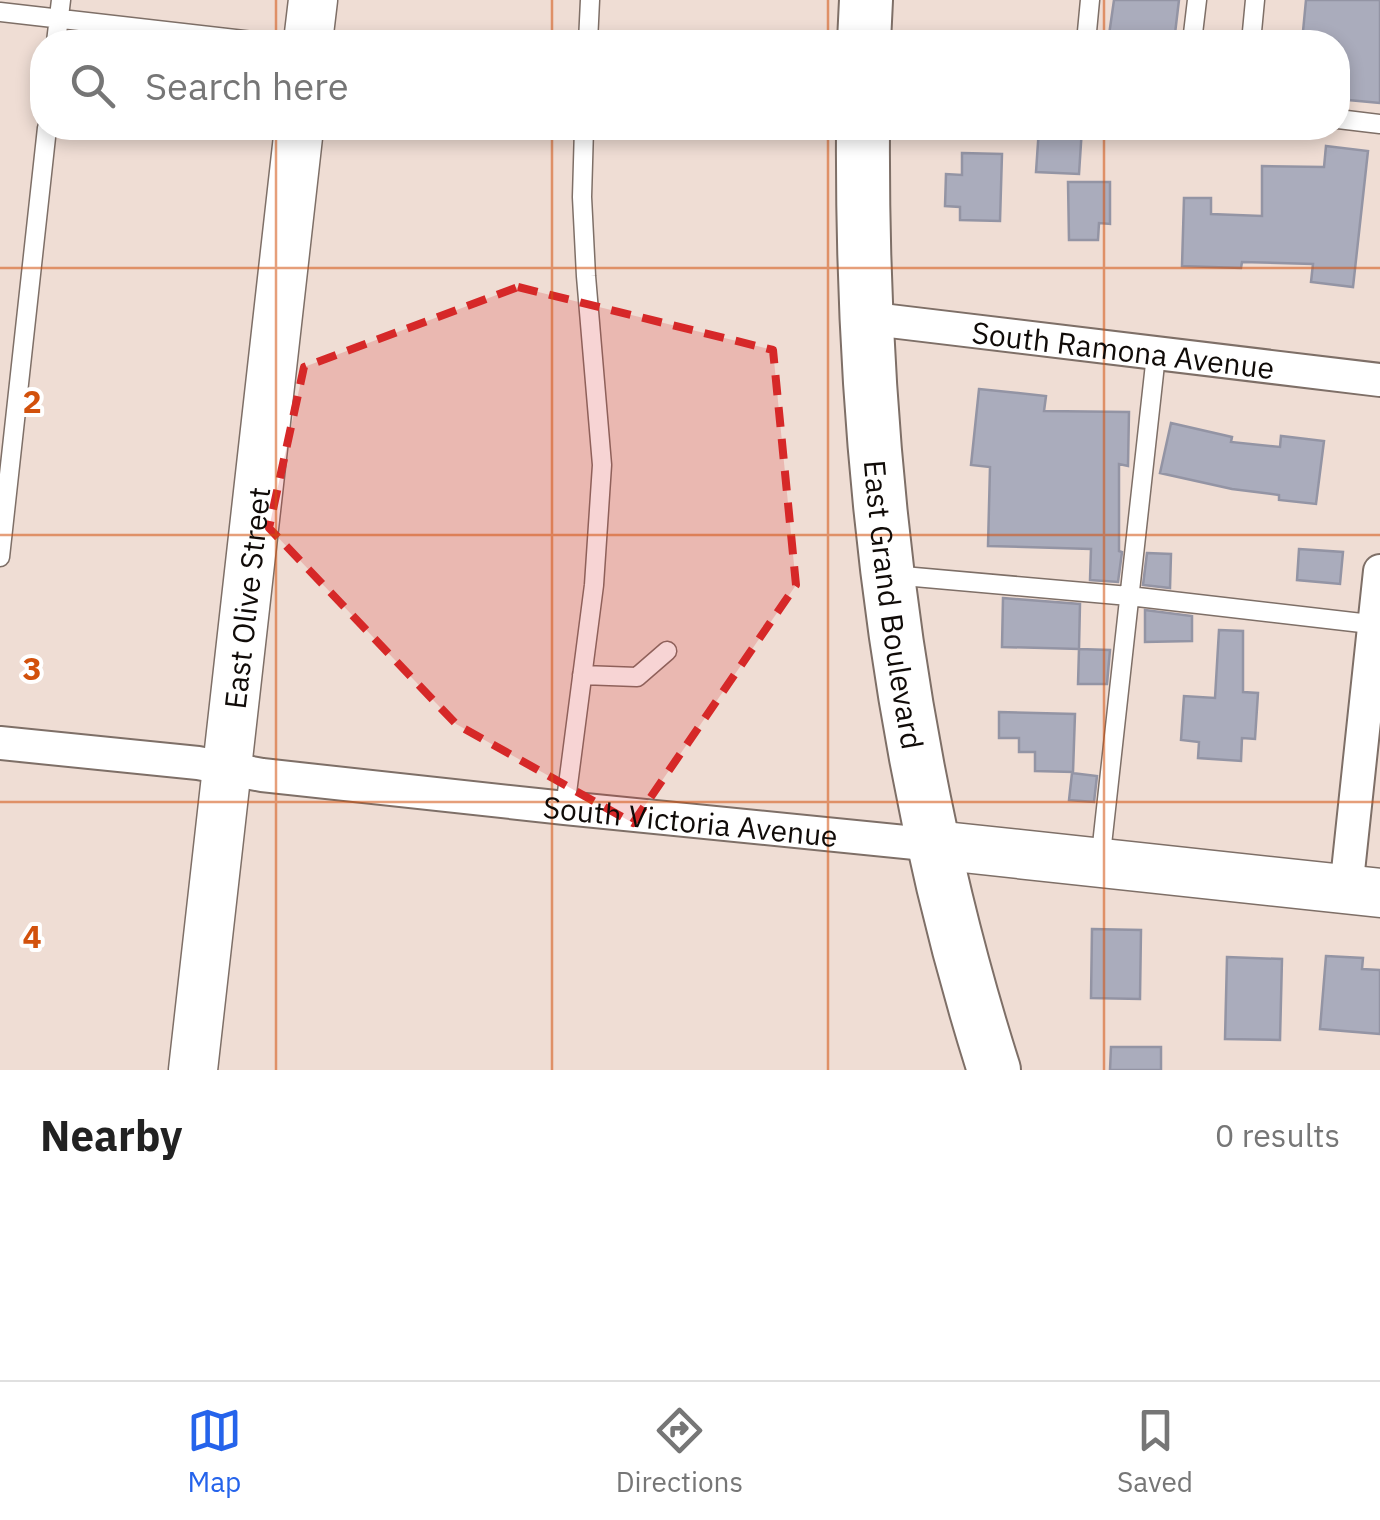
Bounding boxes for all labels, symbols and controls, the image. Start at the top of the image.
search box [30,30,1350,140]
icon: search [65,58,120,113]
text: Search here [145,61,349,110]
street label: South Ramona Avenue [970,312,1277,387]
text: 2 [22,380,42,422]
street label: East Grand Boulevard [856,458,933,752]
street label: East Olive Street [214,485,278,711]
text: 3 [22,647,42,689]
street label: South Victoria Avenue [541,786,840,855]
text: 4 [22,915,42,957]
text: Nearby [40,1108,182,1163]
text: 0 results [1215,1114,1340,1156]
tab: Map [187,1403,242,1500]
tab: Directions [616,1403,743,1500]
tab: Saved [1117,1403,1193,1500]

